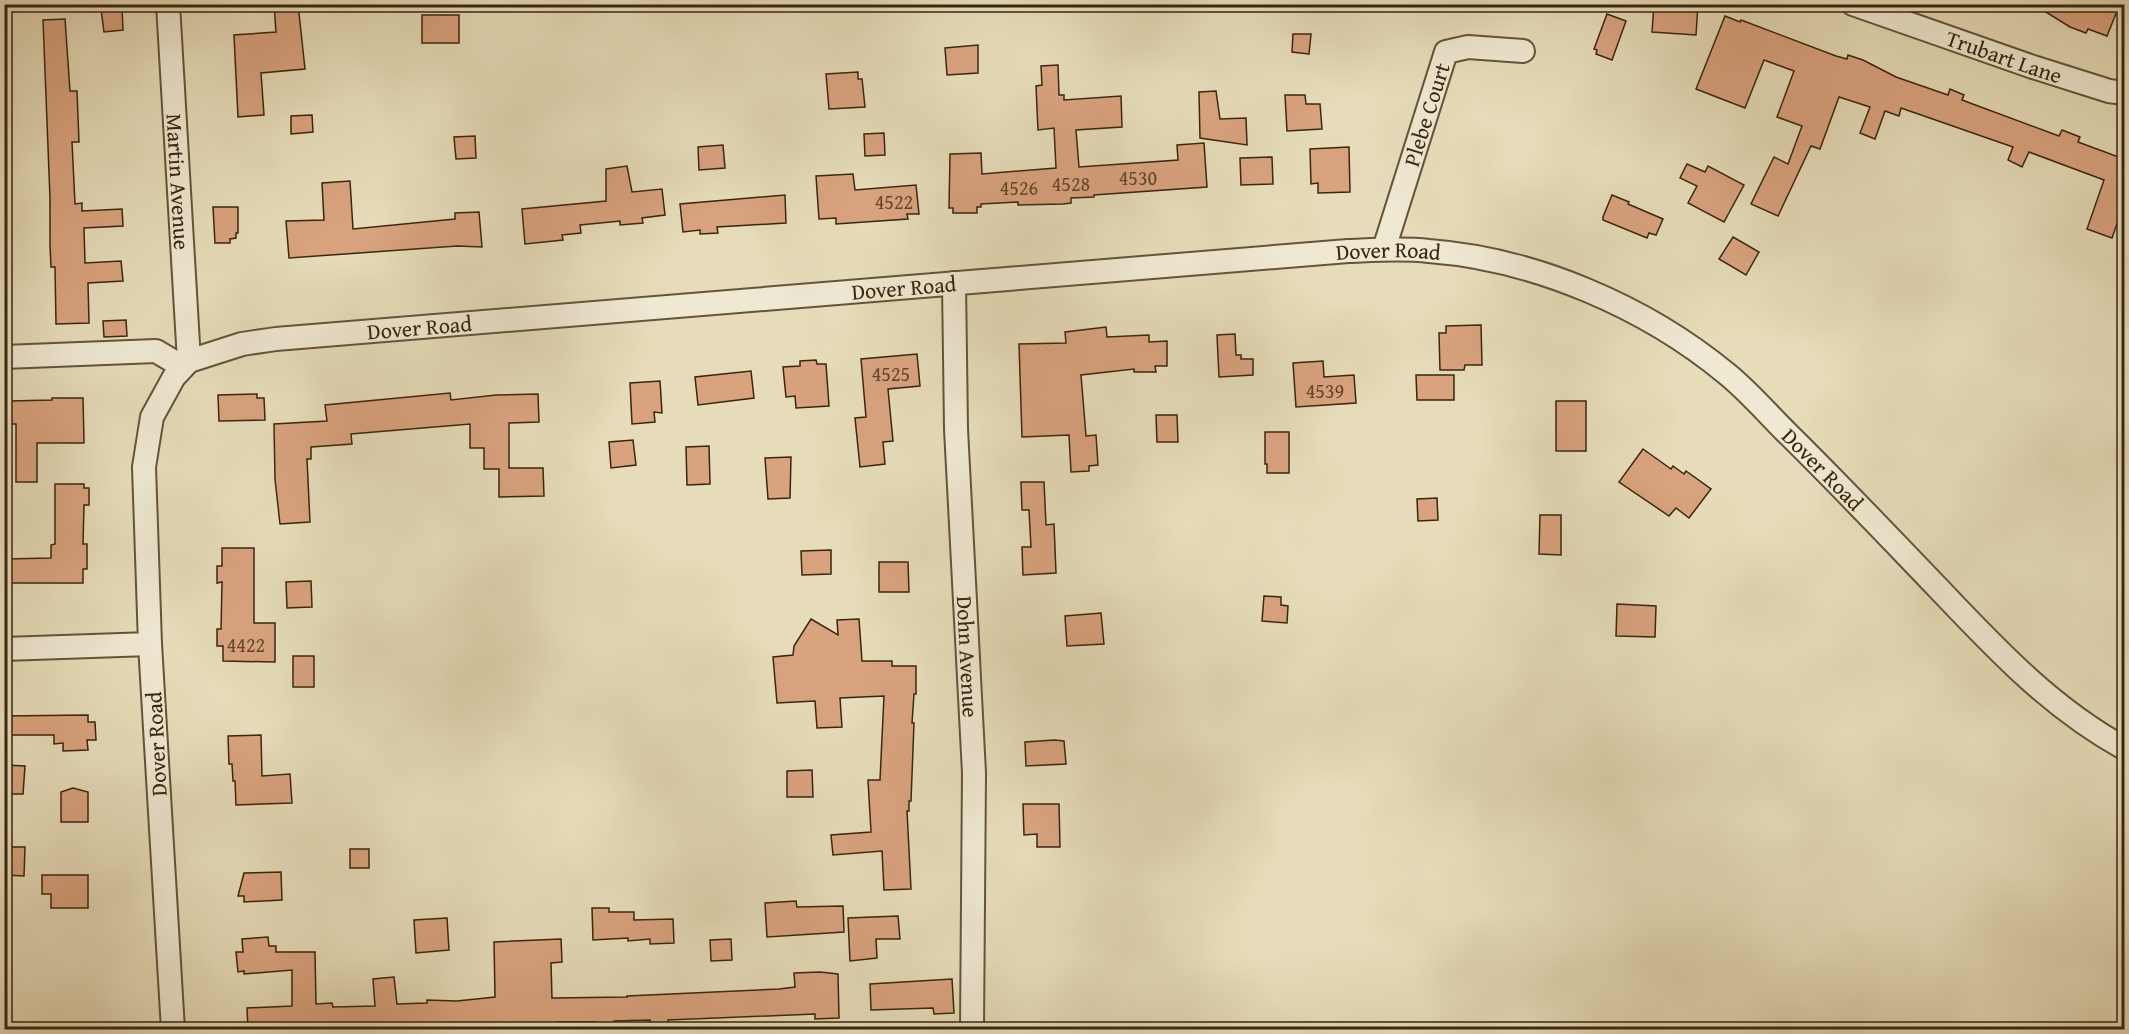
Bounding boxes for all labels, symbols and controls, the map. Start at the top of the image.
street label: Trubart Lane [1942,22,2066,91]
street label: Plebe Court [1395,59,1458,170]
street label: Martin Avenue [158,113,198,251]
house number: 4530 [1119,163,1157,192]
house number: 4528 [1052,169,1090,198]
house number: 4526 [1000,173,1038,202]
house number: 4522 [875,187,913,216]
street label: Dover Road [1335,233,1442,268]
street label: Dover Road [850,267,958,308]
street label: Dover Road [366,307,473,347]
house number: 4525 [872,359,910,388]
house number: 4539 [1306,376,1344,405]
street label: Dover Road [1775,421,1871,518]
street label: Dohn Avenue [949,595,987,718]
house number: 4422 [227,630,265,659]
street label: Dover Road [137,691,175,797]

